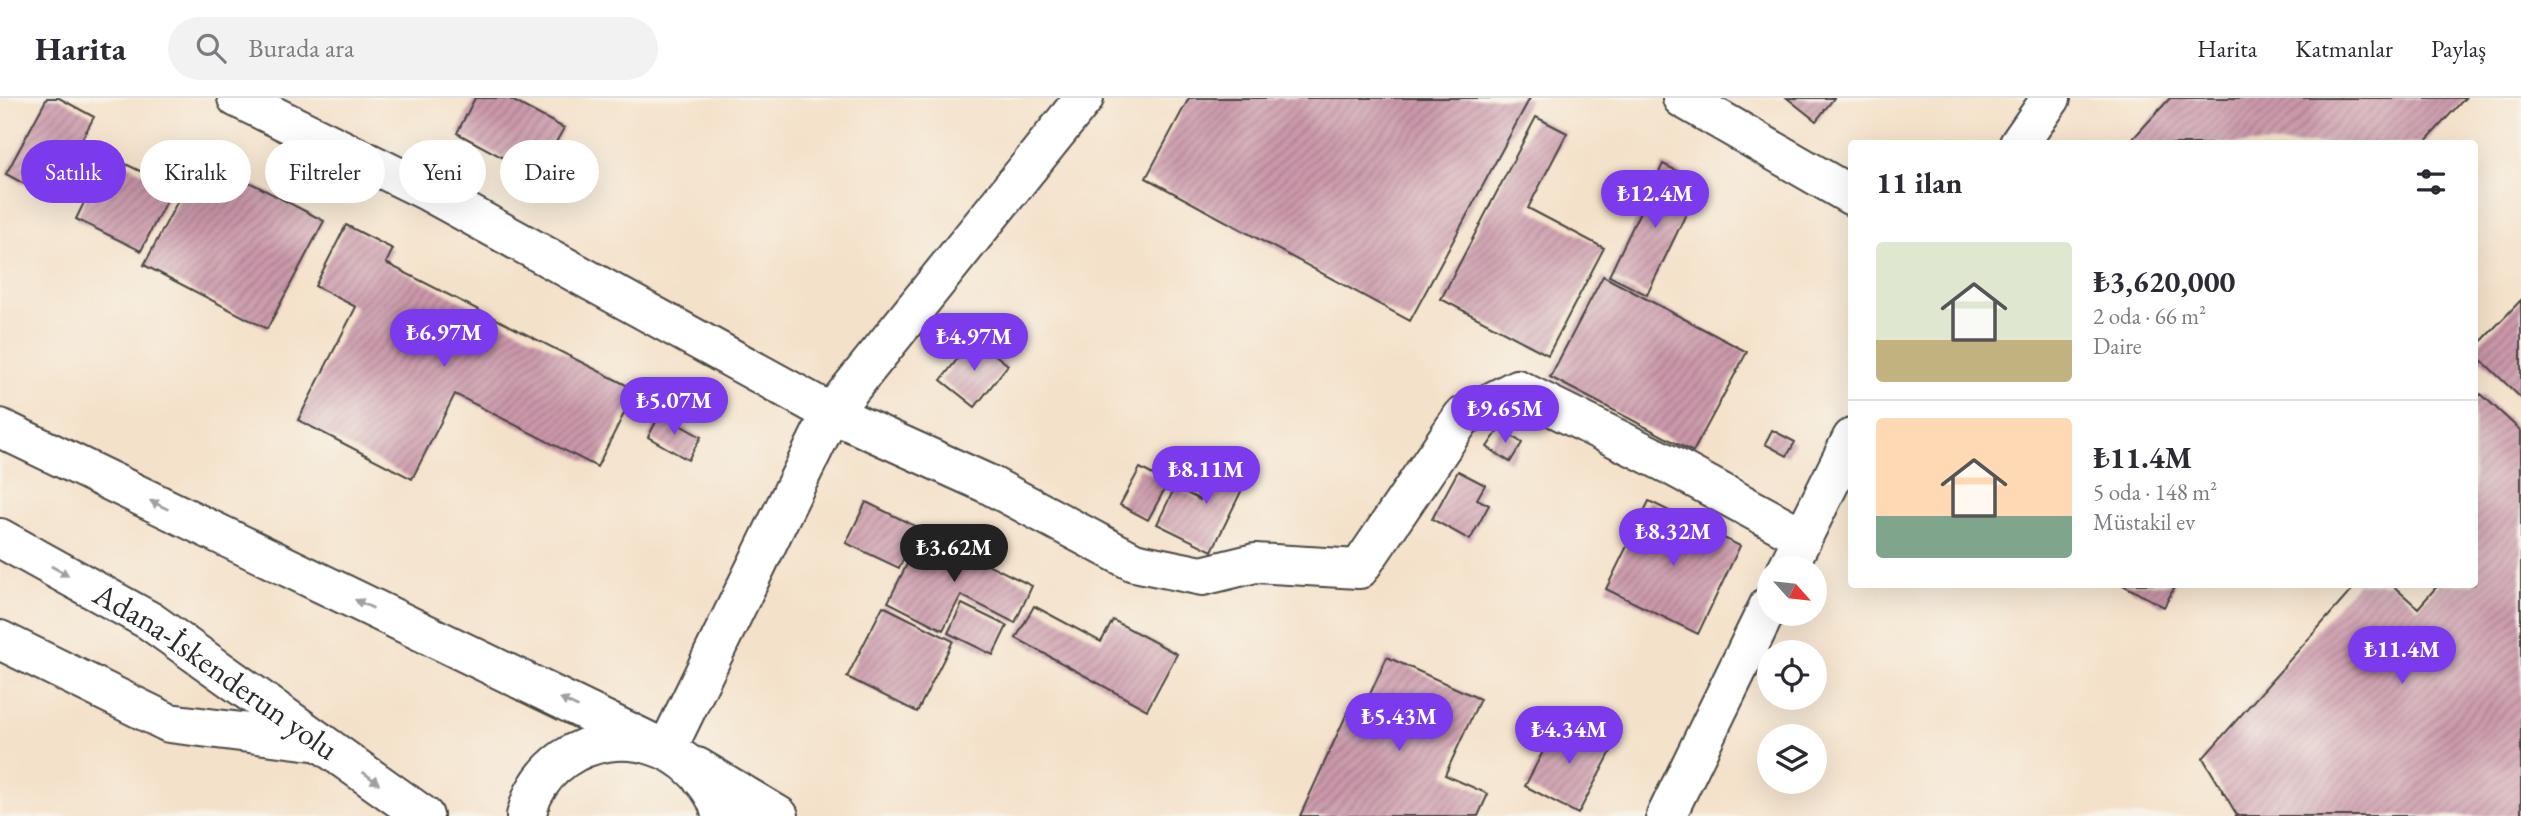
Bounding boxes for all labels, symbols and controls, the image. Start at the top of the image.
search box [168,17,658,80]
text: Harita [35,27,126,70]
icon: search [192,29,230,67]
text: Burada ara [248,31,354,65]
text: Harita [2197,33,2257,64]
text: Katmanlar [2295,33,2393,64]
text: Paylaş [2431,33,2486,64]
chip: Satılık [21,140,126,203]
chip: Kiralık [140,140,251,203]
chip: Filtreler [265,140,385,203]
chip: Yeni [399,140,486,203]
chip: Daire [500,140,599,203]
text: 11 ilan [1876,163,1962,202]
icon: filters [2412,163,2450,201]
pin: ₺12.4M [1598,170,1712,230]
text: ₺12.4M [1617,178,1693,208]
text: ₺3,620,000 [2093,262,2235,301]
icon: home [1932,270,2016,354]
text: 2 oda · 66 m² [2093,301,2206,331]
pin: ₺6.97M [387,310,501,369]
pin: ₺4.97M [917,314,1031,373]
text: ₺6.97M [406,317,482,347]
text: ₺4.97M [936,321,1012,351]
text: Daire [2093,331,2142,361]
pin: ₺5.07M [617,378,731,437]
text: ₺5.07M [636,385,712,415]
pin: ₺9.65M [1448,386,1562,445]
text: ₺9.65M [1467,393,1543,423]
text: ₺11.4M [2093,438,2192,477]
pin: ₺8.11M [1149,446,1263,506]
icon: home [1932,446,2016,530]
text: ₺8.11M [1168,454,1244,484]
text: 5 oda · 148 m² [2093,477,2217,507]
one-way arrow [149,499,169,511]
text: Müstakil ev [2093,507,2195,537]
pin: ₺8.32M [1616,508,1730,568]
text: ₺8.32M [1635,516,1711,546]
pin: ₺3.62M [897,524,1011,584]
text: ₺3.62M [916,532,992,562]
north arrow [1757,556,1827,626]
map controls [1757,556,1827,794]
one-way arrow [50,565,69,577]
street label: Adana-İskenderun yolu [85,572,347,770]
one-way arrow [354,598,374,610]
pin: ₺11.4M [2345,626,2459,686]
text: ₺11.4M [2364,634,2440,664]
button: locate [1757,640,1827,710]
pin: ₺5.43M [1342,694,1456,753]
one-way arrow [559,697,579,709]
text: ₺5.43M [1361,701,1437,731]
pin: ₺4.34M [1512,706,1626,766]
text: ₺4.34M [1531,714,1607,744]
button: layers [1757,724,1827,794]
one-way arrow [362,771,380,785]

